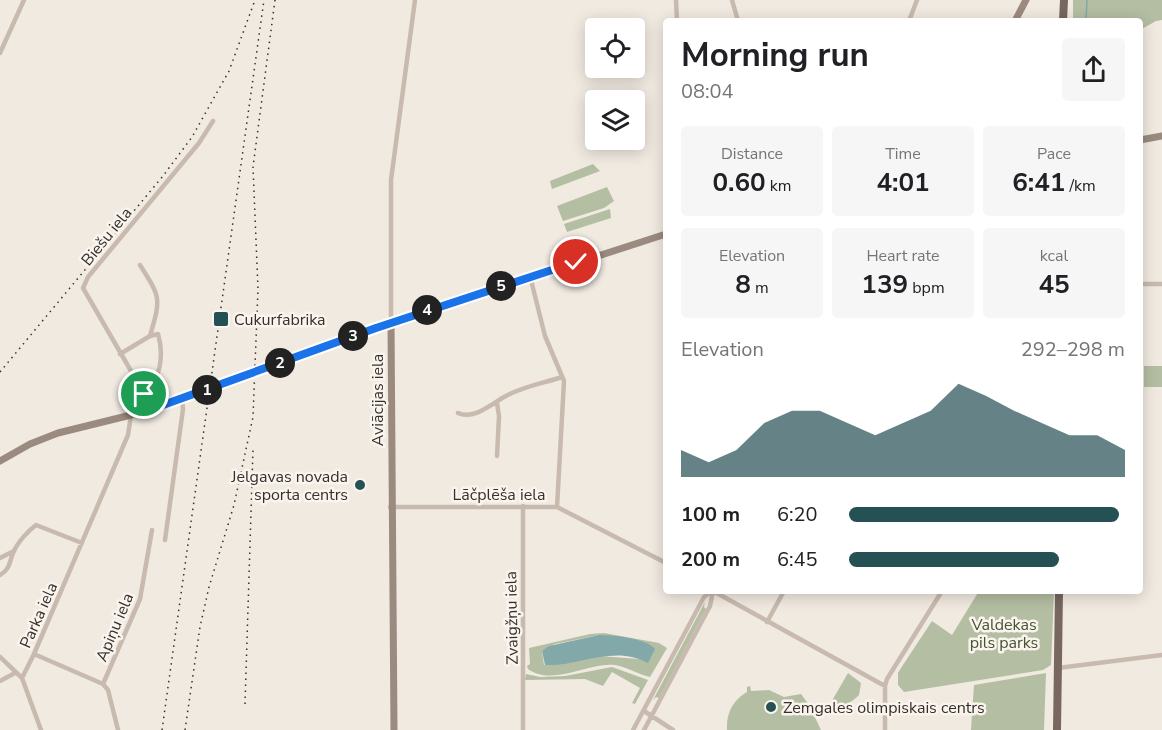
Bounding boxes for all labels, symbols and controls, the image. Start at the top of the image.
map controls [585,18,645,150]
button: locate [585,18,645,78]
text: Morning run [681,33,869,78]
button: share [1062,38,1125,101]
text: 08:04 [681,78,734,105]
button: layers [585,90,645,150]
text: Distance [721,143,783,165]
text: Time [885,143,921,165]
text: Pace [1037,143,1071,165]
text: 0.60 [712,165,766,200]
text: 4:01 [876,165,930,200]
text: 6:41 [1012,165,1065,200]
text: km [766,175,792,197]
text: /km [1065,175,1096,197]
street label: Biešu iela [76,203,137,270]
pin [550,236,601,287]
icon: check [559,245,592,278]
text: Elevation [719,245,785,267]
text: Heart rate [866,245,940,267]
text: kcal [1040,245,1068,267]
text: 8 [735,267,751,302]
text: 139 [861,267,908,302]
text: 45 [1038,267,1070,302]
pin: 5 [486,271,516,301]
text: 5 [496,275,506,297]
text: m [751,277,769,299]
text: bpm [908,277,945,299]
pin: 4 [412,295,442,325]
text: 4 [422,299,432,321]
place label: Cukurfabrika [234,309,326,331]
marker: Cukurfabrika [212,310,230,328]
pin: 3 [338,321,368,351]
text: 3 [348,325,358,347]
text: Elevation [681,336,764,363]
text: 292–298 m [1021,336,1125,363]
pin: 2 [265,348,295,378]
text: 2 [275,352,285,374]
street label: Aviācijas iela [367,354,389,446]
pin [118,368,169,419]
pin: 1 [192,375,222,405]
icon: arrive [127,377,160,410]
text: 1 [202,379,212,401]
place label: Jelgavas novada sporta centrs [230,466,348,506]
marker: Jelgavas novada sporta centrs [353,478,367,492]
street label: Lāčplēša iela [453,484,545,506]
text: 100 m [681,501,740,528]
text: 6:20 [777,501,818,528]
text: 200 m [681,546,740,573]
text: 6:45 [777,546,818,573]
street label: Zvaigžņu iela [500,571,524,665]
street label: Parka iela [15,579,63,652]
street label: Apiņu iela [91,590,139,665]
park label: Valdekas pils parks [970,614,1038,654]
place label: Zemgales olimpiskais centrs [783,697,985,719]
marker: Zemgales olimpiskais centrs [764,700,778,714]

